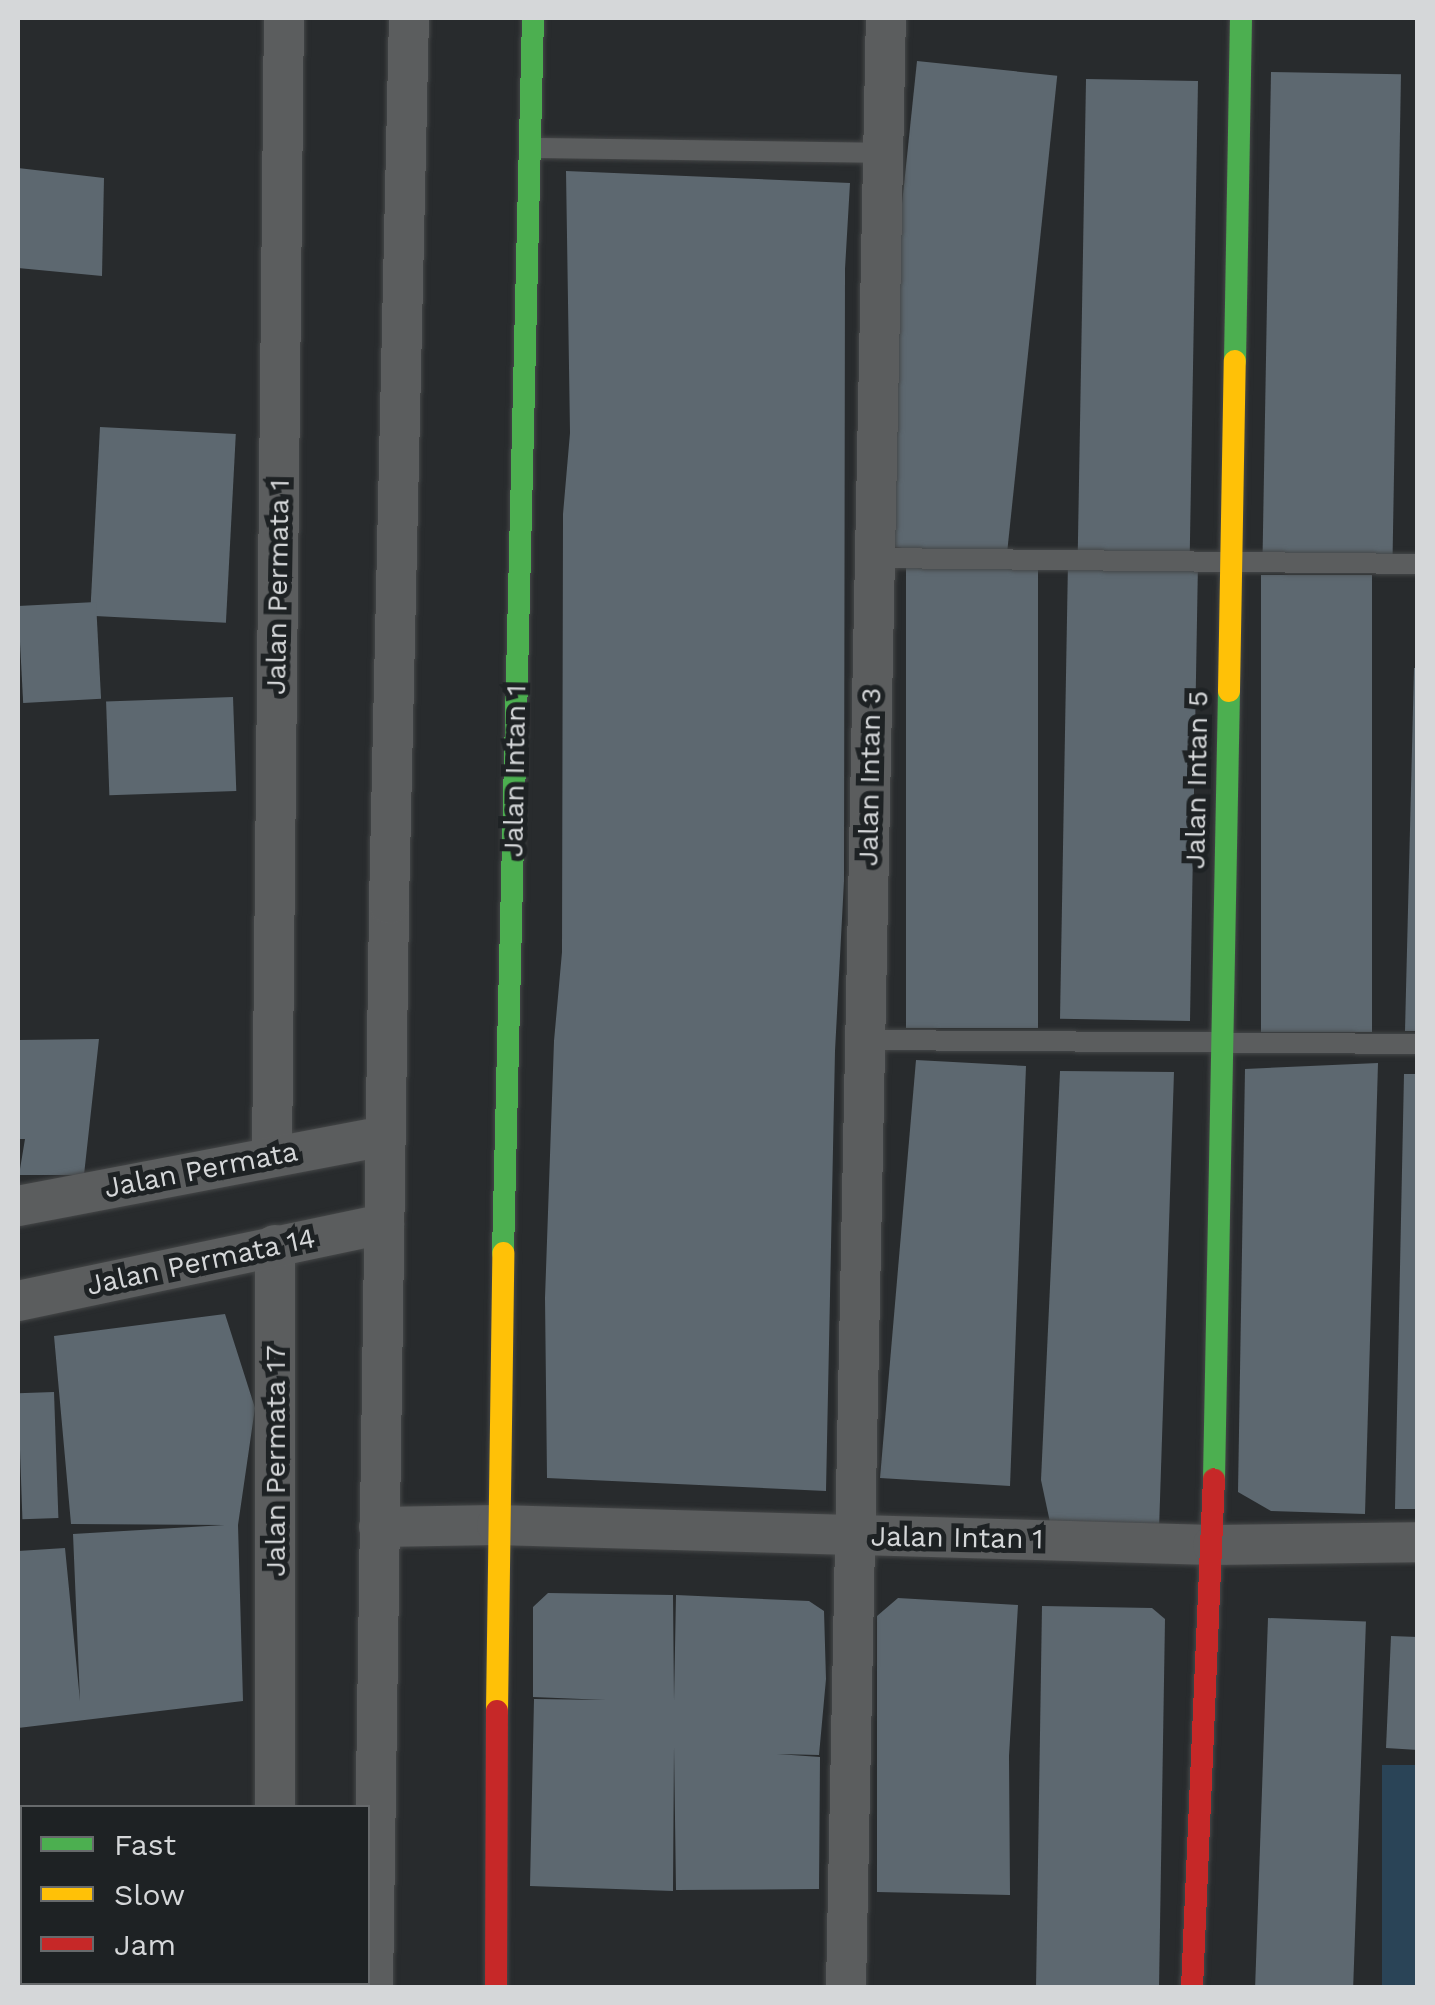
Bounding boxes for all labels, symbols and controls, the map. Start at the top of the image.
street label: Jalan Permata 1 [259,478,297,696]
street label: Jalan Intan 1 [497,684,533,858]
street label: Jalan Intan 3 [852,687,888,867]
street label: Jalan Intan 5 [1179,690,1215,870]
street label: Jalan Permata [101,1135,301,1205]
street label: Jalan Permata 14 [83,1221,319,1303]
street label: Jalan Permata 17 [259,1345,293,1577]
street label: Jalan Intan 1 [870,1520,1044,1556]
legend [20,1805,370,1985]
text: Fast [114,1827,176,1862]
text: Slow [114,1877,185,1912]
text: Jam [114,1927,176,1962]

